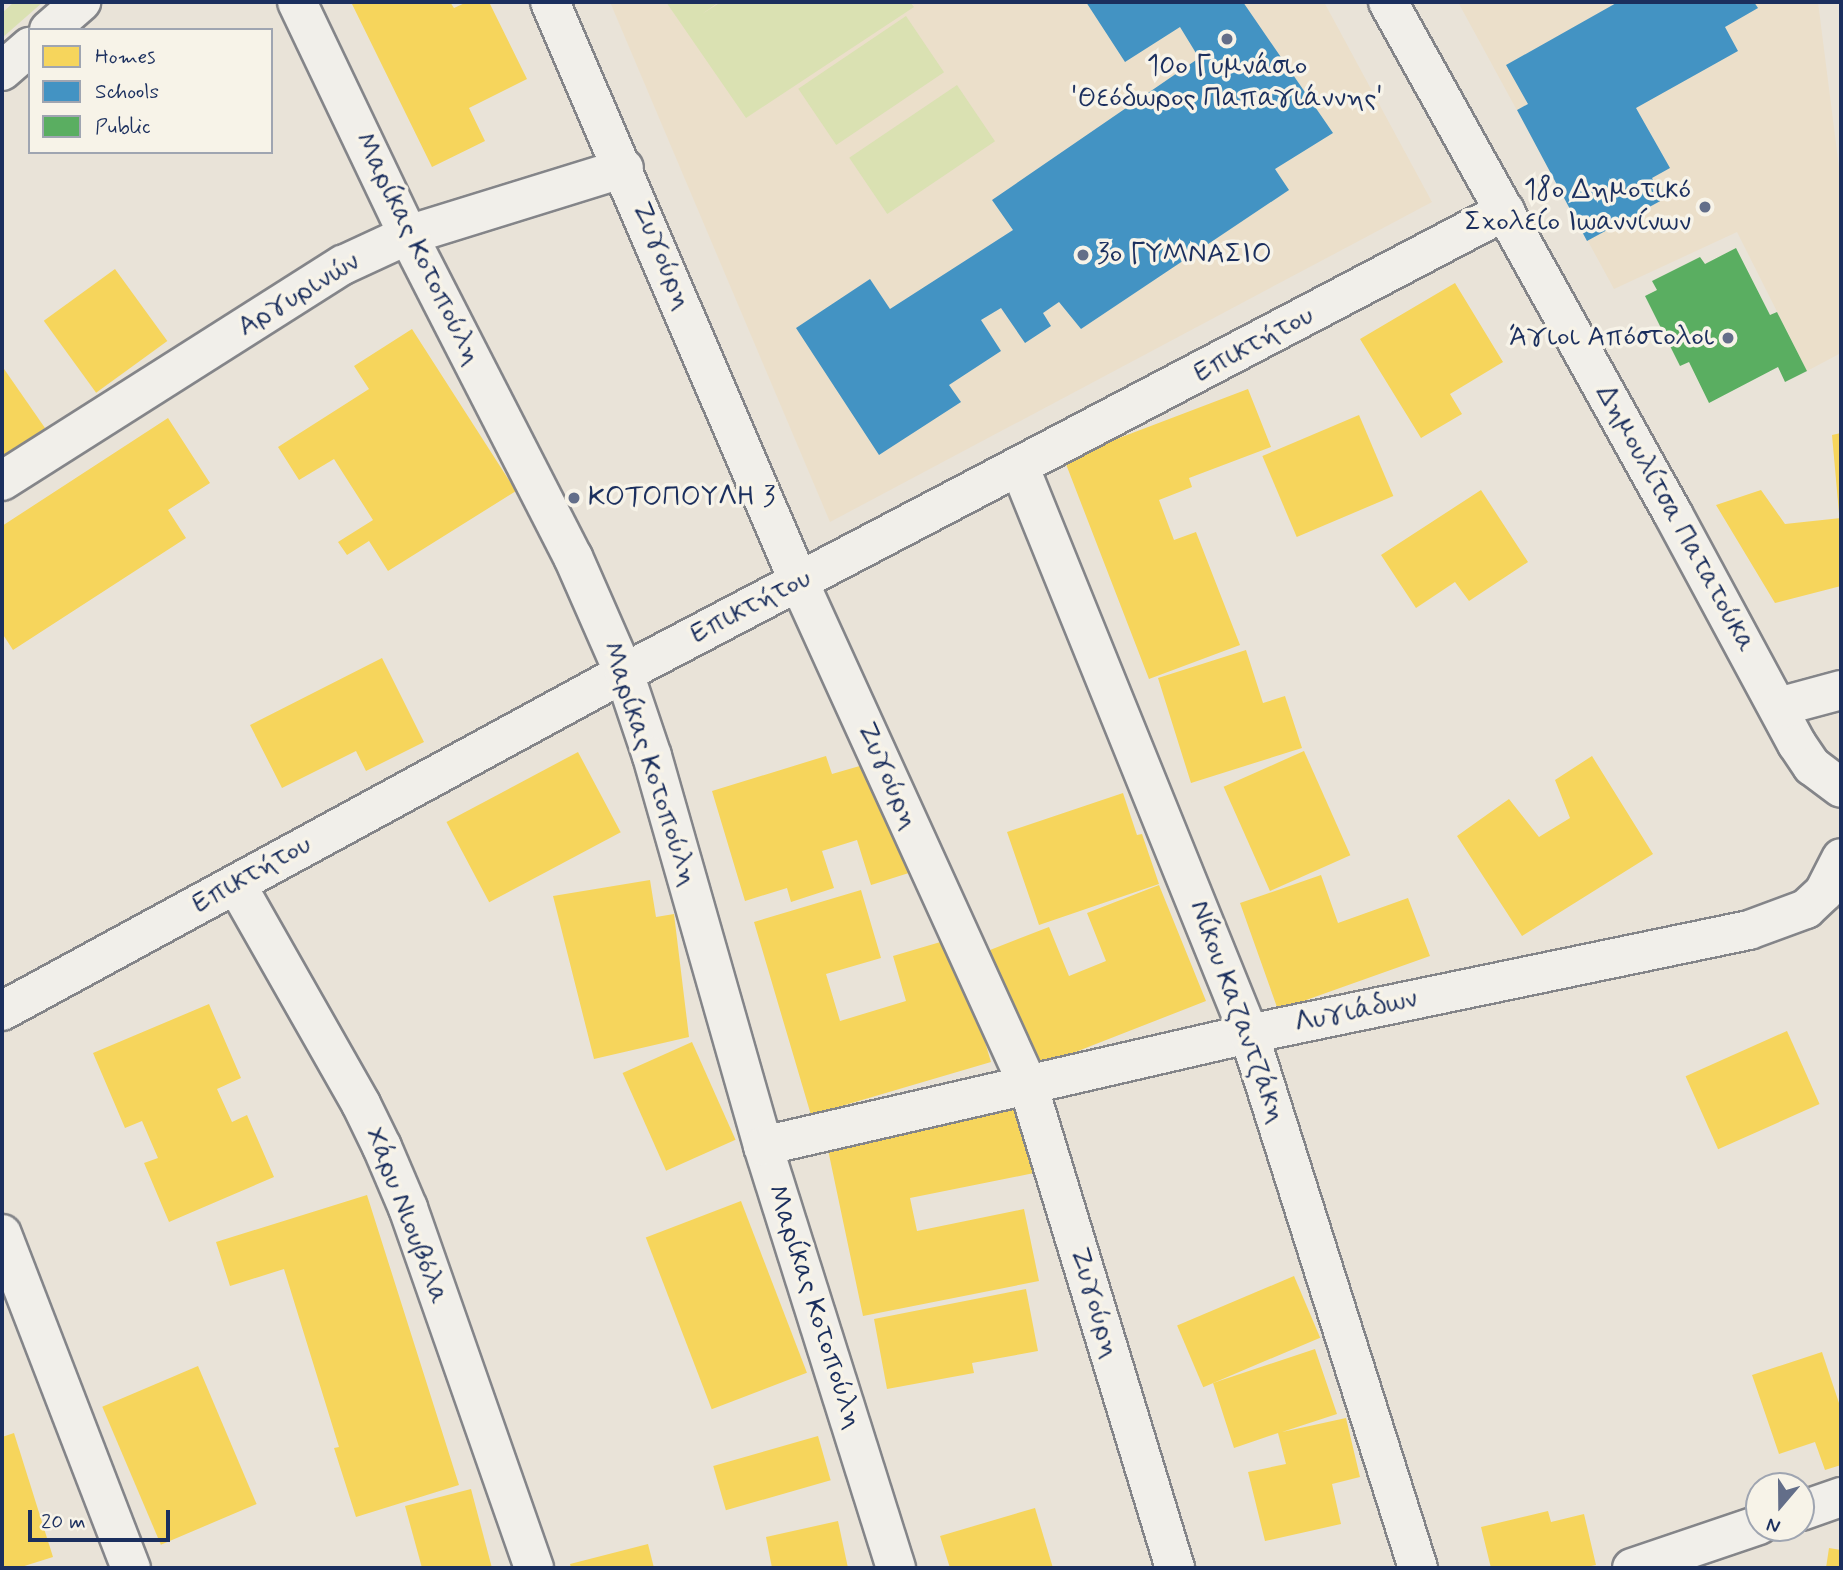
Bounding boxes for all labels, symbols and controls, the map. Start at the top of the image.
legend [28,28,273,154]
marker: 10ο Γυμνάσιο 'Θεόδωρος Παπαγιάννης' [1219,31,1235,47]
text: Homes [95,43,155,71]
place label: 10ο Γυμνάσιο 'Θεόδωρος Παπαγιάννης' [1071,50,1383,116]
text: Schools [95,78,159,106]
text: Public [95,113,151,141]
street label: Μαρίκας Κοτοπούλη [346,127,488,371]
place label: 18ο Δημοτικό Σχολείο Ιωαννίνων [1465,174,1691,240]
street label: Ζυγούρη [623,197,699,315]
marker: 18ο Δημοτικό Σχολείο Ιωαννίνων [1697,199,1713,215]
place label: 3ο ΓΥΜΝΑΣΙΟ [1097,238,1272,272]
street label: Αργυρινών [232,245,366,345]
marker: 3ο ΓΥΜΝΑΣΙΟ [1075,247,1091,263]
street label: Επικτήτου [1188,299,1320,391]
place label: Άγιοι Απόστολοι [1509,321,1714,355]
marker: Άγιοι Απόστολοι [1720,330,1736,346]
street label: Δημουλίτσα Πατατούκα [1587,379,1763,659]
place label: ΚΟΤΟΠΟΥΛΗ 3 [588,481,775,515]
marker: ΚΟΤΟΠΟΥΛΗ 3 [566,490,582,506]
street label: Επικτήτου [685,562,817,652]
street label: Μαρίκας Κοτοπούλη [594,638,704,890]
street label: Ζυγούρη [848,717,926,835]
street label: Επικτήτου [187,829,317,921]
street label: Νίκου Καζαντζάκη [1181,896,1293,1128]
street label: Λυγιάδων [1291,983,1421,1041]
street label: Χάρυ Νιουβόλα [357,1123,455,1309]
street label: Μαρίκας Κοτοπούλη [759,1181,869,1433]
street label: Ζυγούρη [1061,1244,1127,1362]
north arrow [1745,1472,1815,1542]
scale bar [32,1496,173,1540]
text: 20 m [41,1508,86,1536]
text: N [1763,1511,1784,1539]

